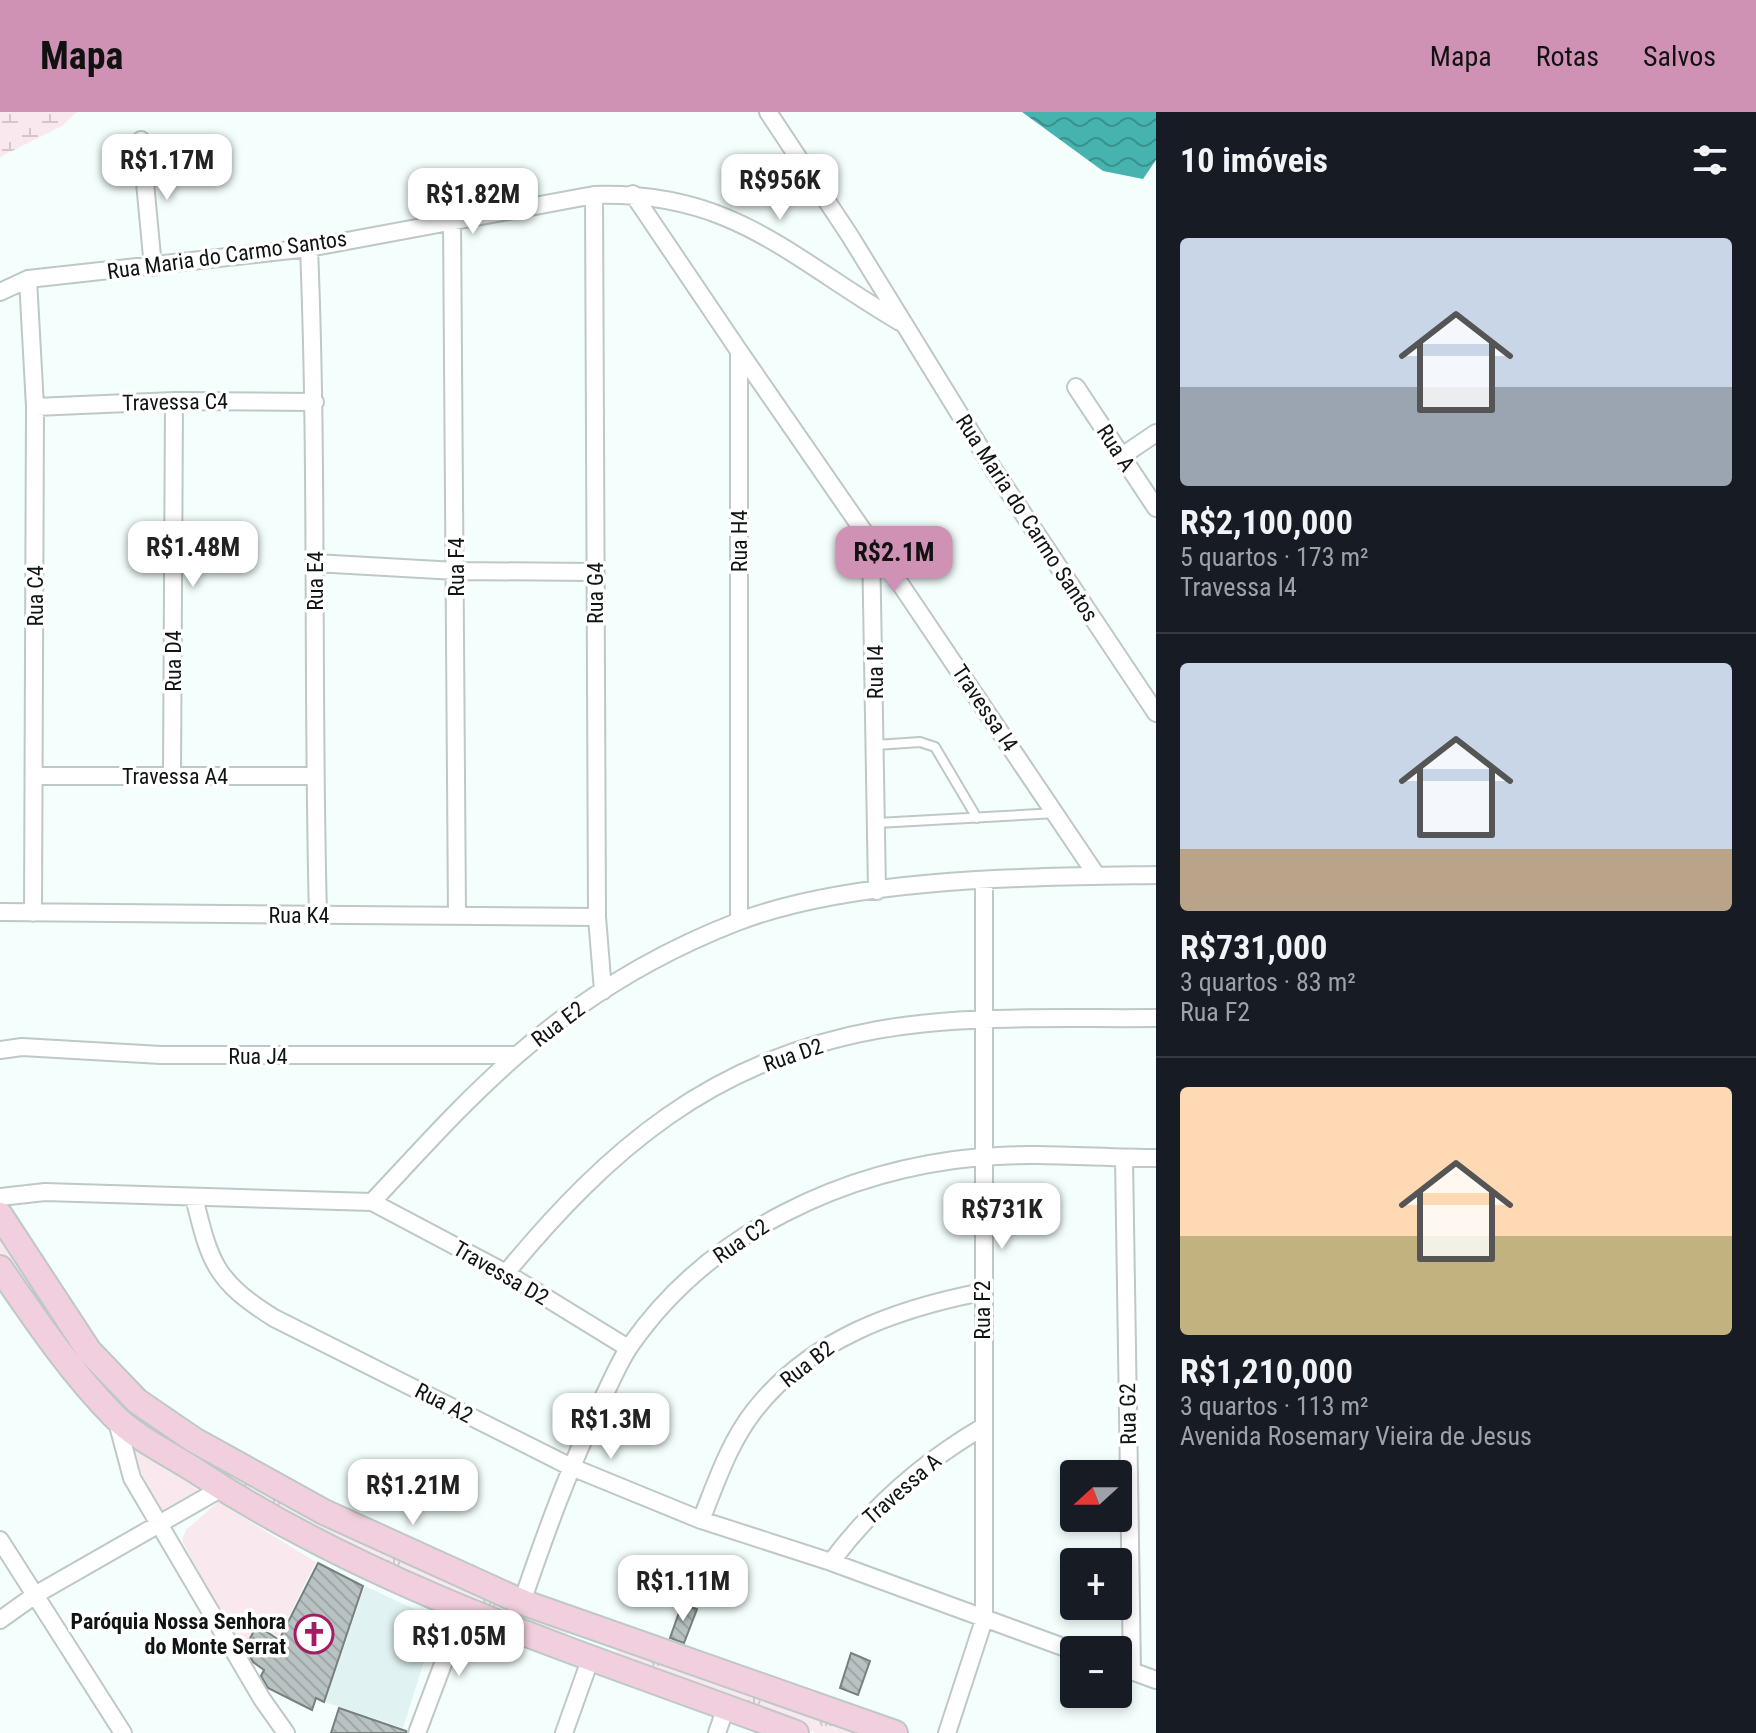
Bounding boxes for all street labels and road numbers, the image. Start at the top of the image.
street label: Rua Maria do Carmo Santos [106,226,348,284]
street label: Travessa C4 [122,389,228,415]
street label: Rua Maria do Carmo Santos [951,410,1103,626]
street label: Rua A [1092,420,1140,476]
street label: Rua H4 [727,510,752,572]
street label: Rua F4 [444,537,469,597]
street label: Rua E4 [303,551,328,611]
street label: Rua G4 [583,562,608,624]
street label: Rua C4 [23,565,48,627]
street label: Rua D4 [161,630,186,692]
street label: Rua I4 [863,645,888,699]
street label: Travessa I4 [947,660,1023,756]
street label: Travessa A4 [122,764,228,789]
street label: Rua K4 [269,903,330,928]
street label: Rua E2 [527,996,589,1052]
street label: Rua D2 [760,1033,826,1077]
street label: Rua J4 [228,1044,288,1069]
street label: Rua C2 [709,1214,773,1268]
street label: Travessa D2 [449,1236,553,1310]
street label: Rua F2 [970,1280,995,1340]
street label: Rua B2 [775,1335,839,1393]
street label: Rua A2 [411,1378,477,1428]
street label: Rua G2 [1115,1383,1141,1445]
street label: Travessa A [858,1448,946,1530]

